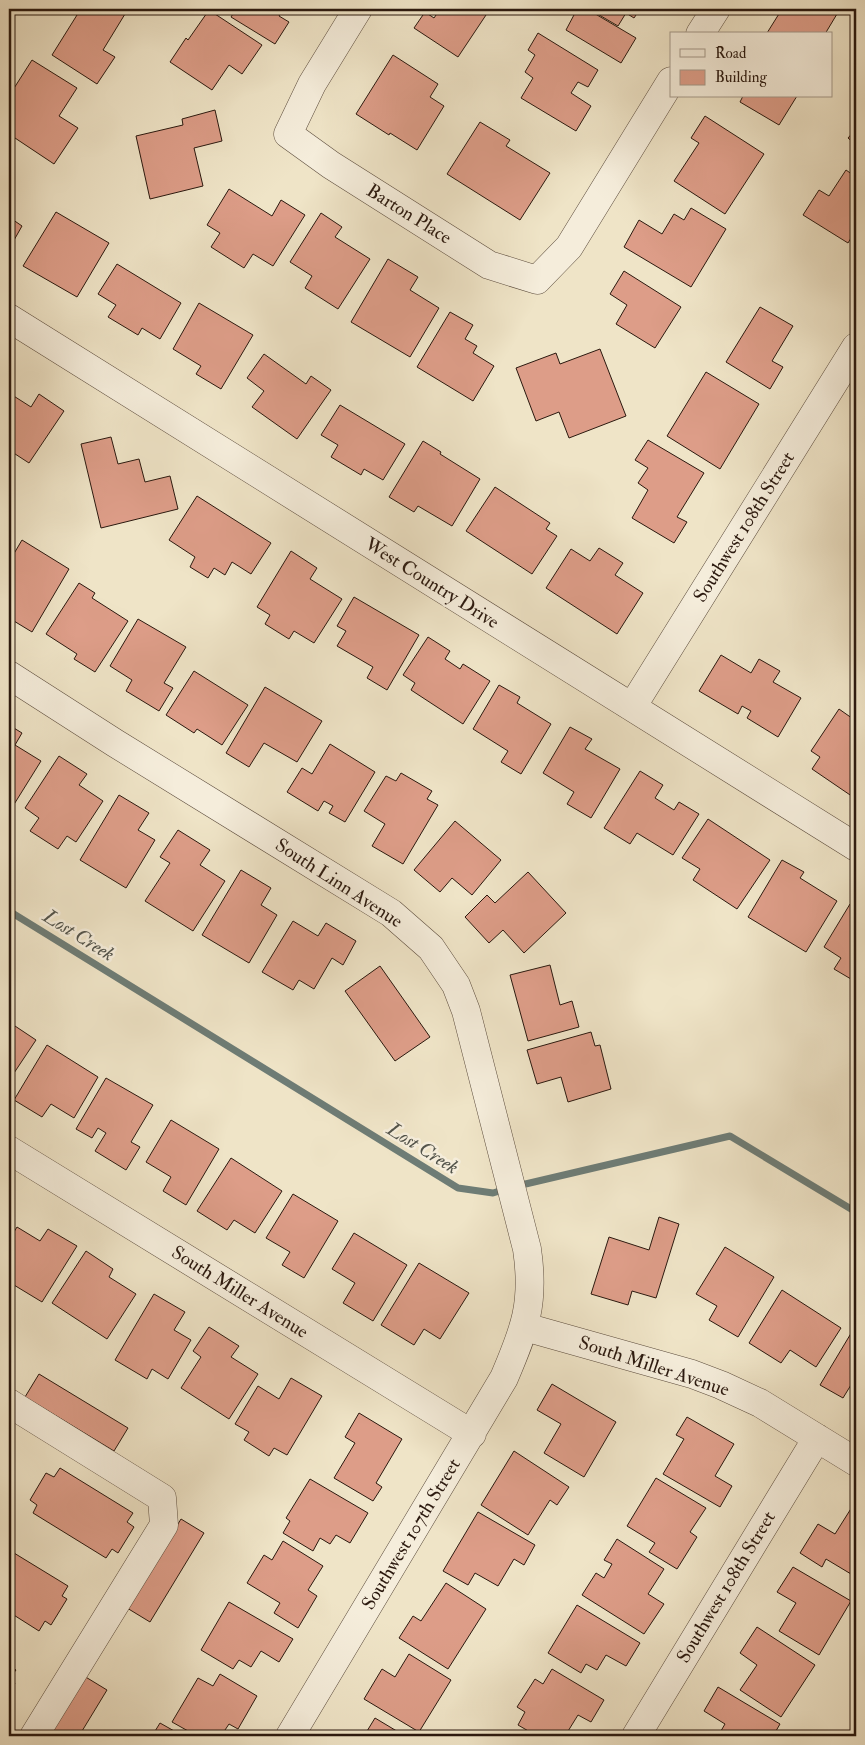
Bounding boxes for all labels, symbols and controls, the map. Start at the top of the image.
legend [670,32,832,98]
text: Road [715,44,747,63]
text: Building [715,68,767,87]
street label: Barton Place [362,178,456,250]
street label: Southwest 108th Street [688,447,800,607]
street label: West Country Drive [360,532,504,634]
street label: South Linn Avenue [271,833,407,933]
water label: Lost Creek [38,903,119,967]
water label: Lost Creek [382,1116,463,1180]
street label: South Miller Avenue [167,1240,313,1344]
street label: South Miller Avenue [576,1330,732,1402]
street label: Southwest 107th Street [356,1454,466,1614]
street label: Southwest 108th Street [671,1507,781,1667]

